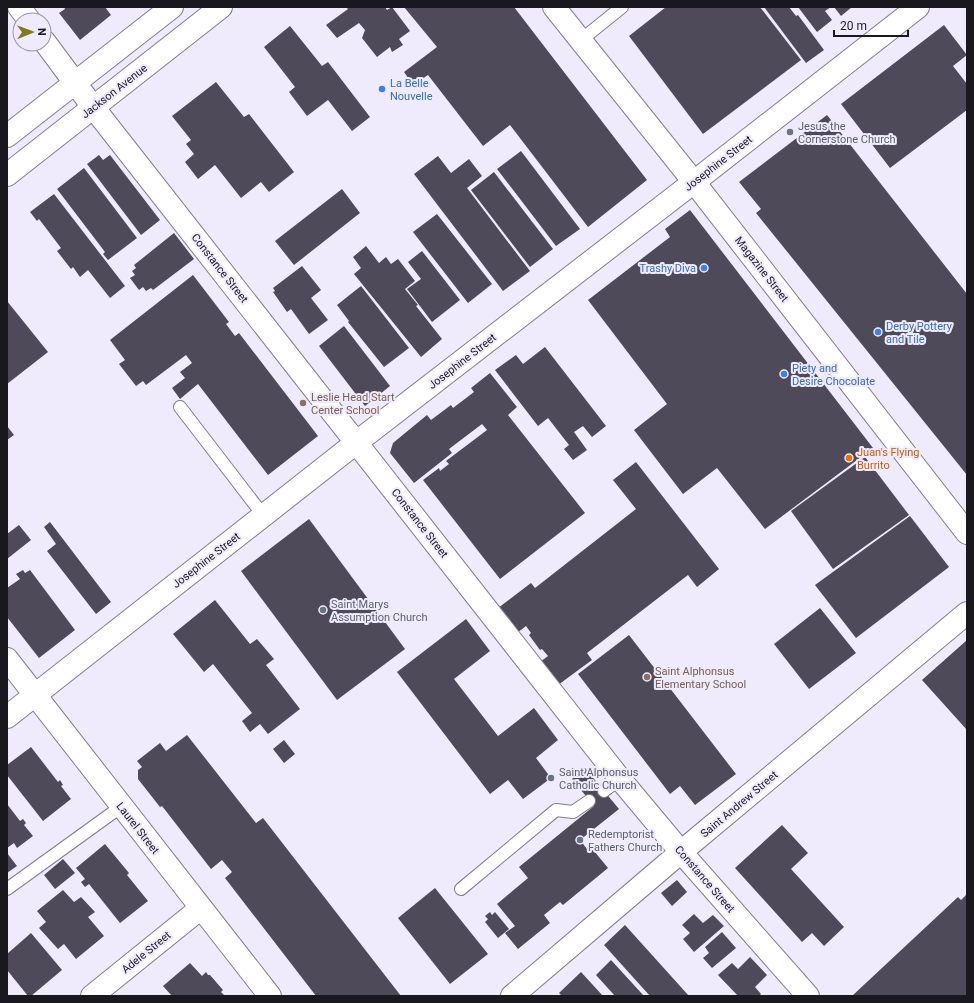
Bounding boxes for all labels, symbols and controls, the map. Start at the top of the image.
north arrow [12,12,52,52]
scale bar [834,12,908,38]
text: 20 m [840,19,867,33]
text: N [35,28,48,36]
street label: Jackson Avenue [79,62,150,121]
place label: La Belle Nouvelle [390,77,433,103]
marker: La Belle Nouvelle [377,84,387,94]
place label: Jesus the Cornerstone Church [798,120,896,146]
marker: Jesus the Cornerstone Church [785,127,795,137]
street label: Josephine Street [682,133,755,194]
street label: Constance Street [189,231,251,306]
street label: Magazine Street [732,234,791,305]
place label: Trashy Diva [640,262,696,275]
marker: Trashy Diva [699,263,709,273]
place label: Derby Pottery and Tile [886,320,953,346]
marker: Derby Pottery and Tile [873,327,883,337]
street label: Josephine Street [426,331,499,392]
place label: Piety and Desire Chocolate [792,362,875,388]
marker: Piety and Desire Chocolate [779,369,789,379]
place label: Leslie Head Start Center School [311,391,395,417]
marker: Leslie Head Start Center School [298,398,308,408]
place label: Juan's Flying Burrito [857,446,919,472]
marker: Juan's Flying Burrito [844,453,854,463]
street label: Constance Street [389,486,451,561]
street label: Josephine Street [170,530,243,591]
place label: Saint Marys Assumption Church [331,598,428,624]
marker: Saint Marys Assumption Church [318,605,328,615]
place label: Saint Alphonsus Elementary School [655,665,746,691]
marker: Saint Alphonsus Elementary School [642,672,652,682]
place label: Saint Alphonsus Catholic Church [559,766,639,792]
street label: Saint Andrew Street [698,768,781,840]
marker: Saint Alphonsus Catholic Church [546,773,556,783]
street label: Laurel Street [113,800,162,857]
place label: Redemptorist Fathers Church [588,828,662,854]
marker: Redemptorist Fathers Church [575,835,585,845]
street label: Constance Street [672,843,737,916]
street label: Adele Street [119,928,174,976]

